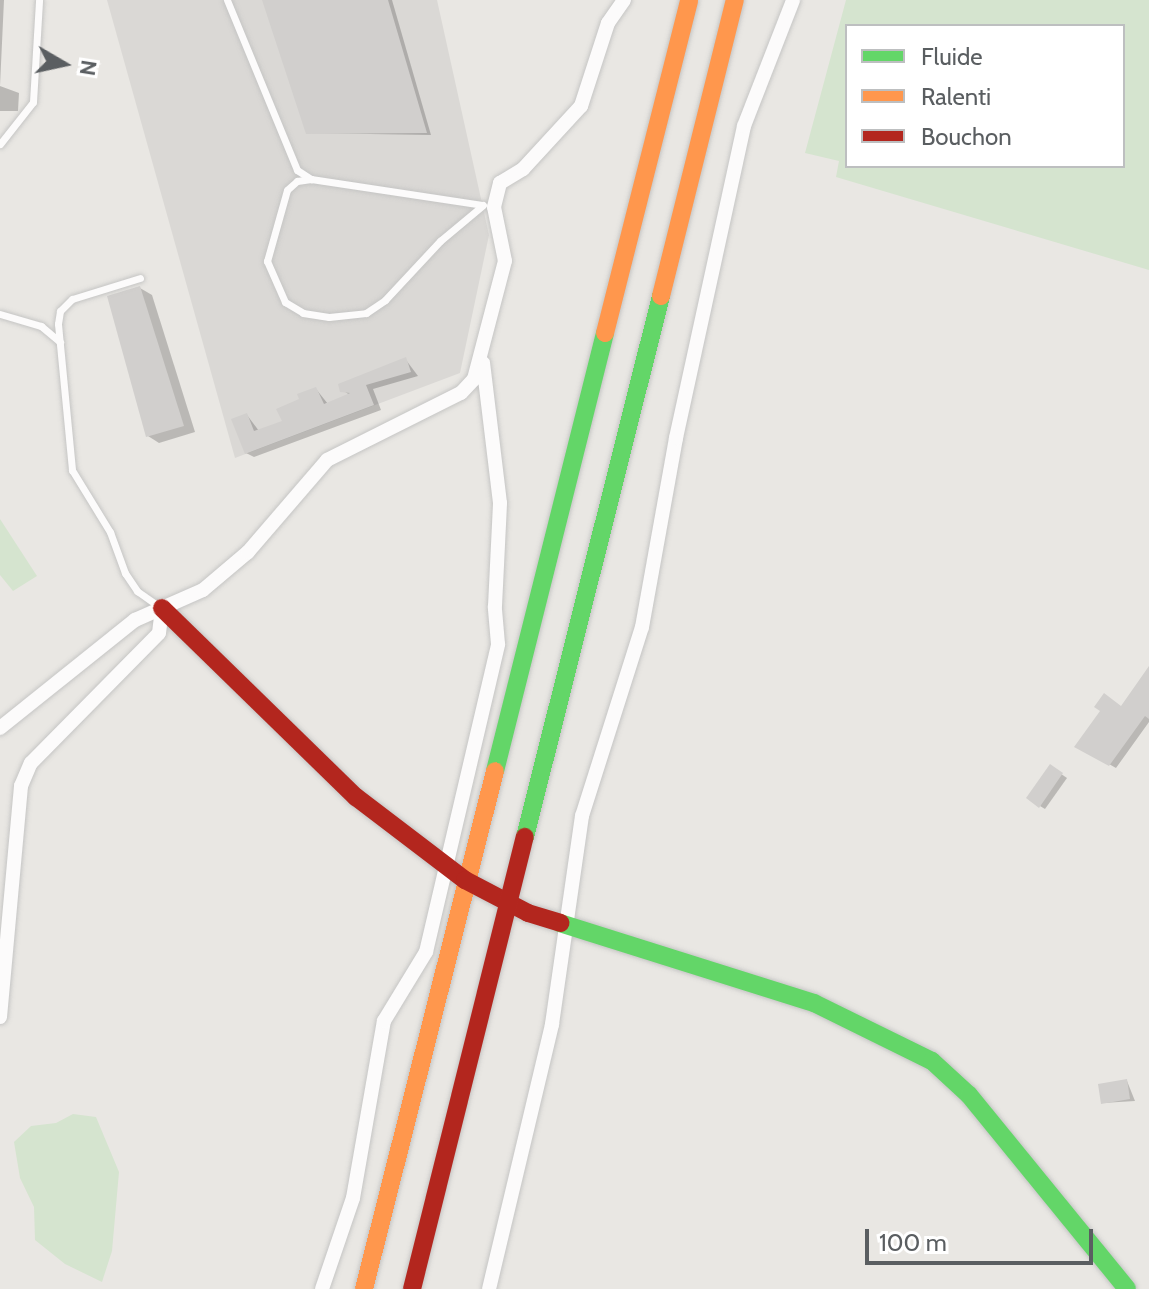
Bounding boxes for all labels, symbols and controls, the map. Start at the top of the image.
north arrow [24,24,104,104]
legend [845,24,1125,168]
text: Fluide [921,42,983,71]
text: N [74,58,103,78]
text: Ralenti [921,82,991,111]
text: Bouchon [921,122,1012,151]
scale bar [869,1213,1097,1263]
text: 100 m [879,1228,947,1257]

